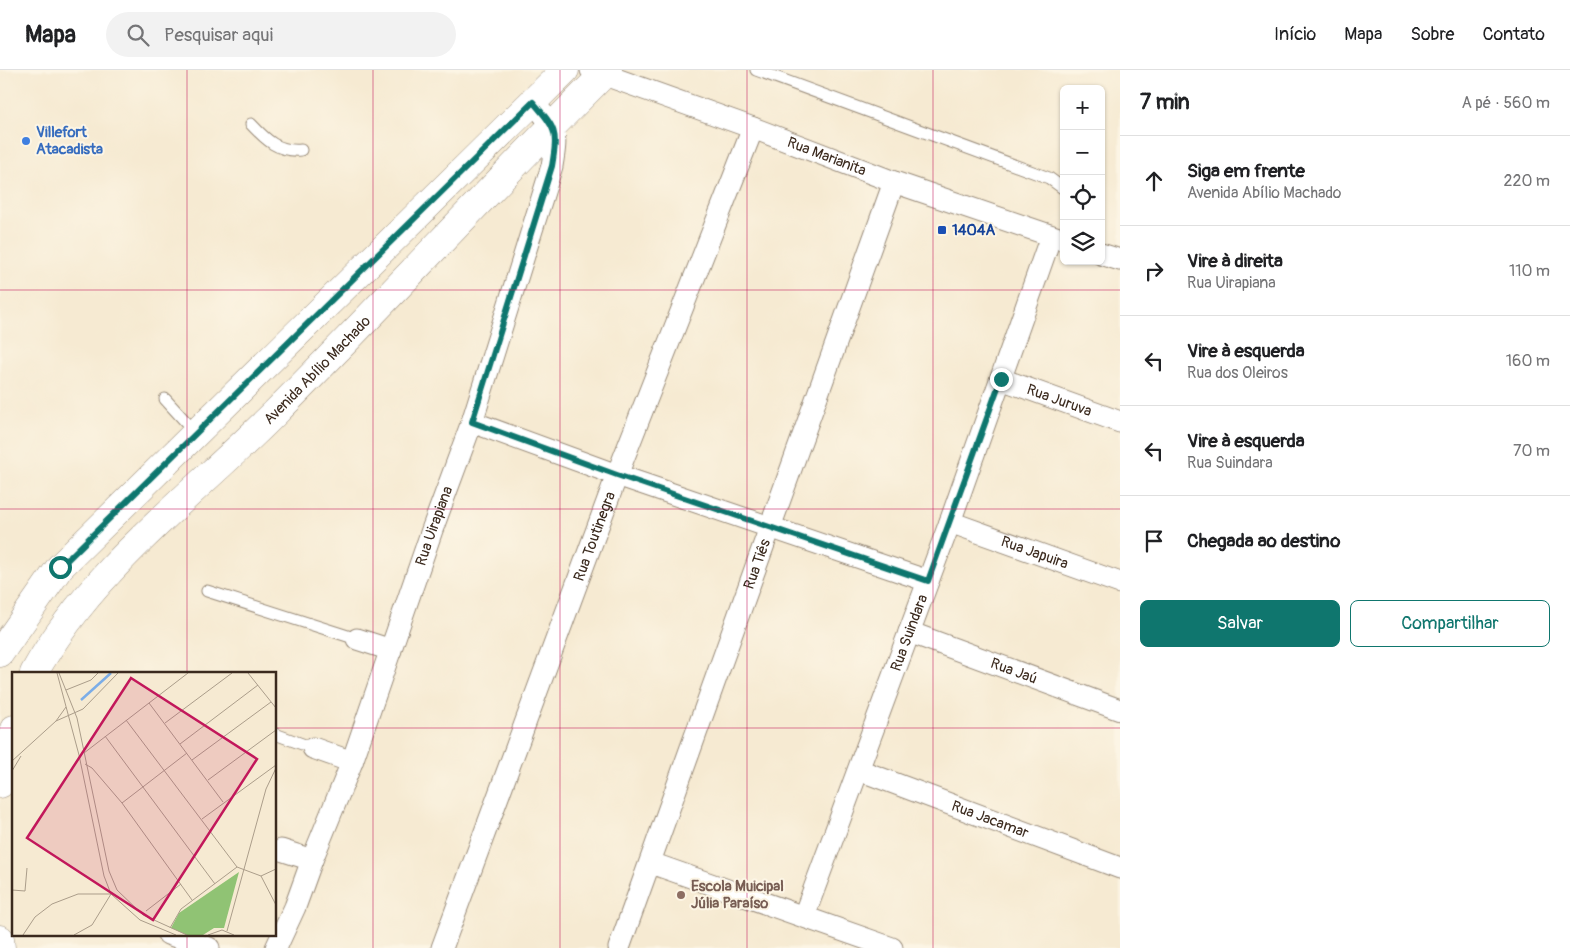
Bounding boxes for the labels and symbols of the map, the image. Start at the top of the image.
place label: Villefort Atacadista [36,123,103,159]
street label: Rua Marianita [784,133,869,180]
marker: Villefort Atacadista [20,135,32,147]
place label: 1404A [952,221,996,240]
marker: 1404A [936,224,948,236]
street label: Avenida Abílio Machado [260,312,375,429]
route end [990,368,1013,391]
street label: Rua Juruva [1024,380,1094,421]
street label: Rua Uirapiana [411,484,457,568]
street label: Rua Toutinegra [570,489,620,584]
street label: Rua Japuira [998,532,1071,574]
street label: Rua Tiês [740,536,775,592]
route start [49,556,72,579]
street label: Rua Suindara [887,592,932,674]
street label: Rua Jaú [988,654,1040,689]
inset map [12,672,276,936]
street label: Rua Jacamar [949,797,1032,843]
place label: Escola Muicipal Júlia Paraíso [691,877,784,913]
marker: Escola Muicipal Júlia Paraíso [675,889,687,901]

